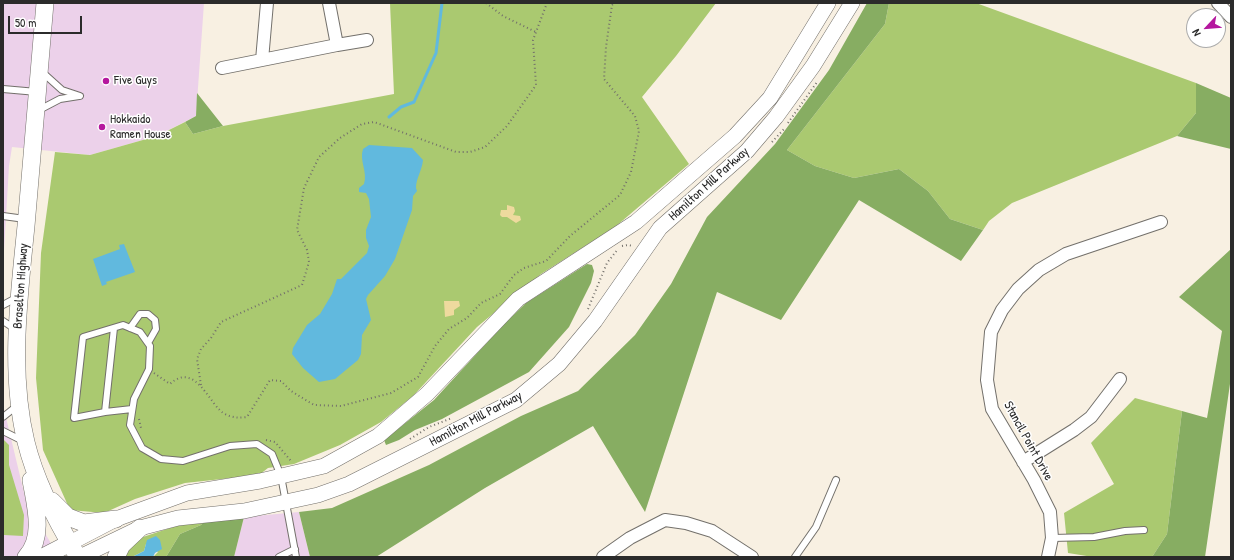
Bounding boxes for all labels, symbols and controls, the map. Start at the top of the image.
scale bar [10,8,84,34]
north arrow [1186,8,1226,48]
text: 50 m [15,14,36,31]
text: N [1189,27,1204,39]
place label: Five Guys [114,73,157,89]
marker: Five Guys [101,76,111,86]
place label: Hokkaido Ramen House [110,112,171,143]
marker: Hokkaido Ramen House [97,122,107,132]
street label: Hamilton Mill Parkway [666,144,752,224]
street label: Braselton Highway [10,243,32,329]
street label: Hamilton Mill Parkway [427,388,525,450]
street label: Stancil Point Drive [1000,399,1056,483]

